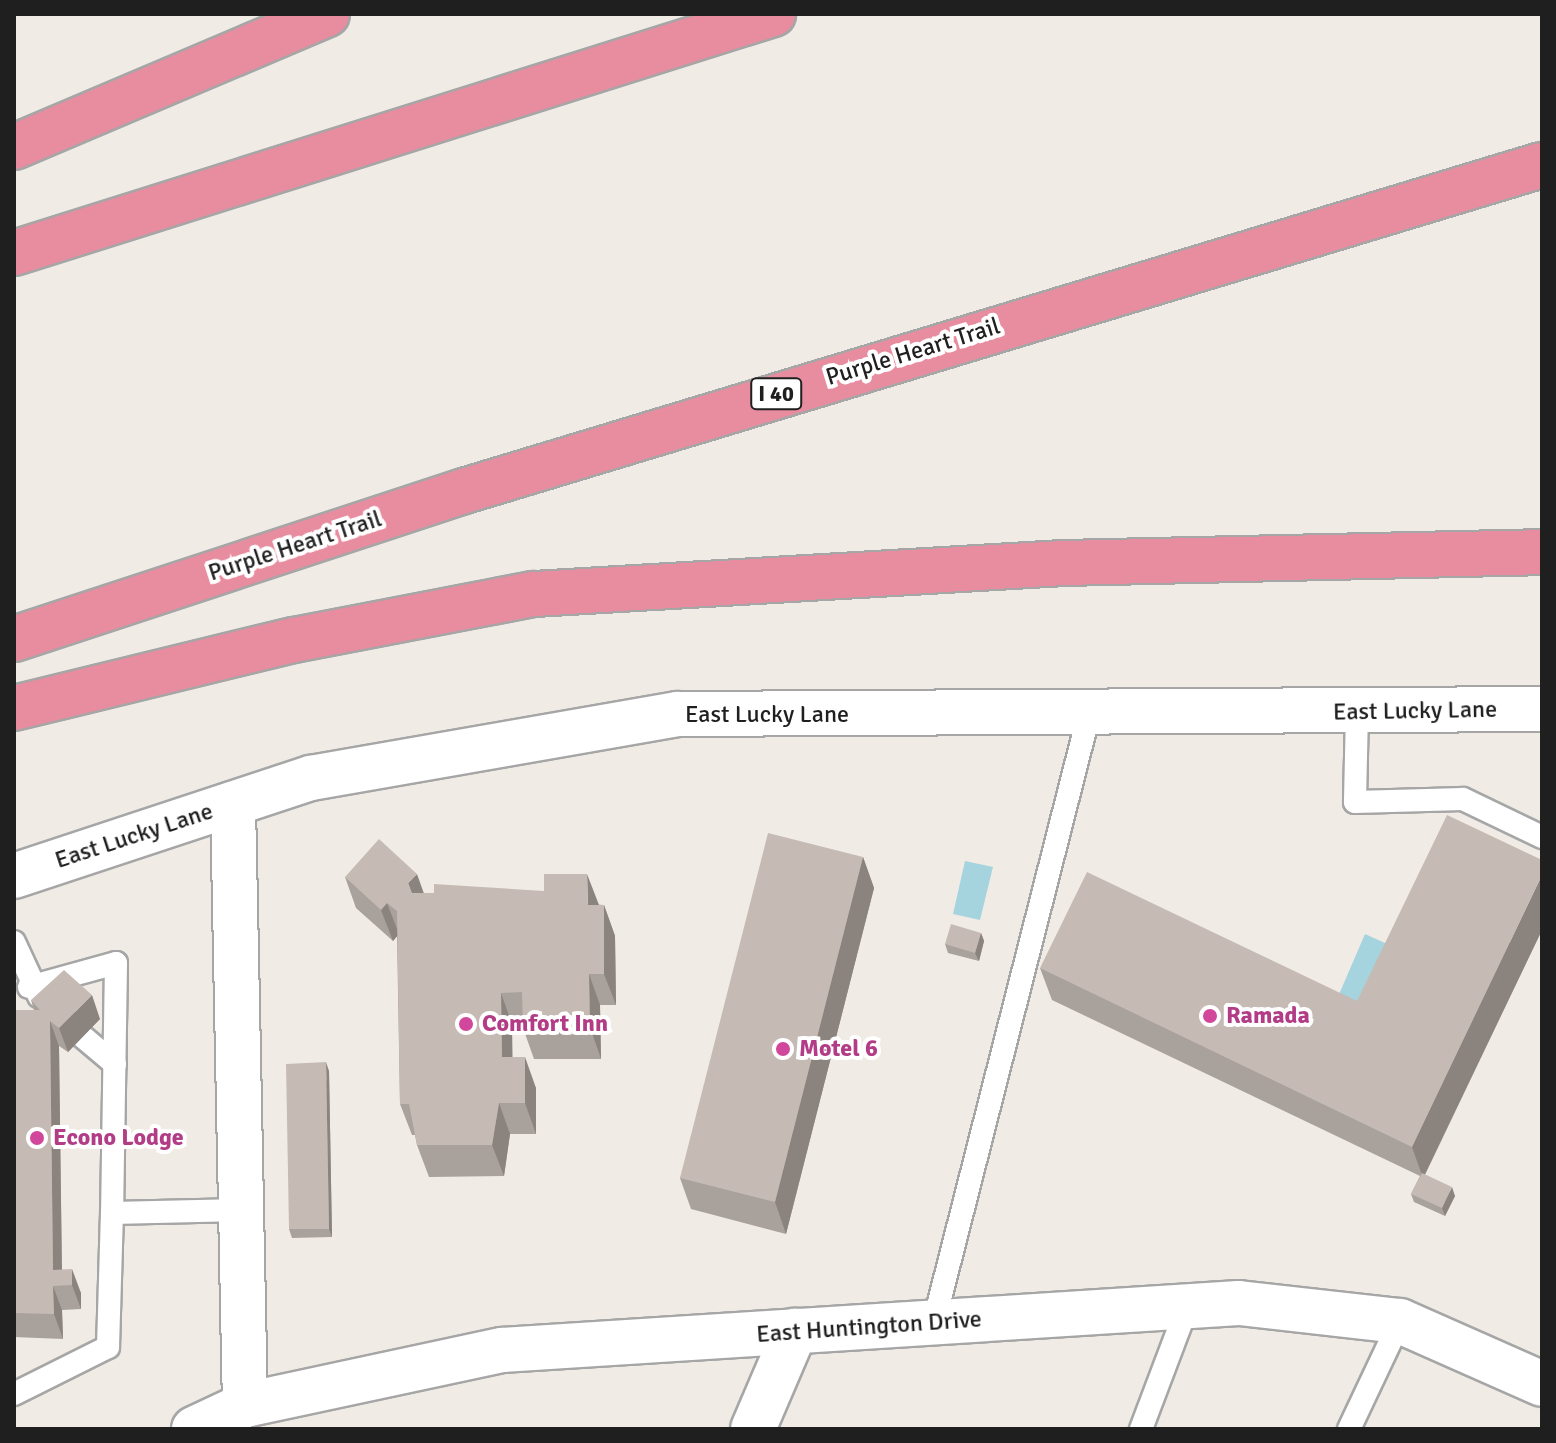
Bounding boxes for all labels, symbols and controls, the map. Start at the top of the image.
street label: Purple Heart Trail [822,312,1004,392]
road number: I 40 [750,376,802,412]
street label: Purple Heart Trail [205,504,385,588]
street label: East Lucky Lane [1333,695,1497,727]
street label: East Lucky Lane [685,701,849,729]
street label: East Lucky Lane [51,797,217,875]
place label: Ramada [1226,1002,1310,1030]
marker: Ramada [1201,1007,1219,1025]
place label: Comfort Inn [482,1010,608,1038]
marker: Comfort Inn [457,1015,475,1033]
place label: Motel 6 [799,1035,878,1063]
marker: Motel 6 [774,1040,792,1058]
place label: Econo Lodge [53,1124,184,1152]
marker: Econo Lodge [28,1129,46,1147]
street label: East Huntington Drive [755,1305,983,1349]

